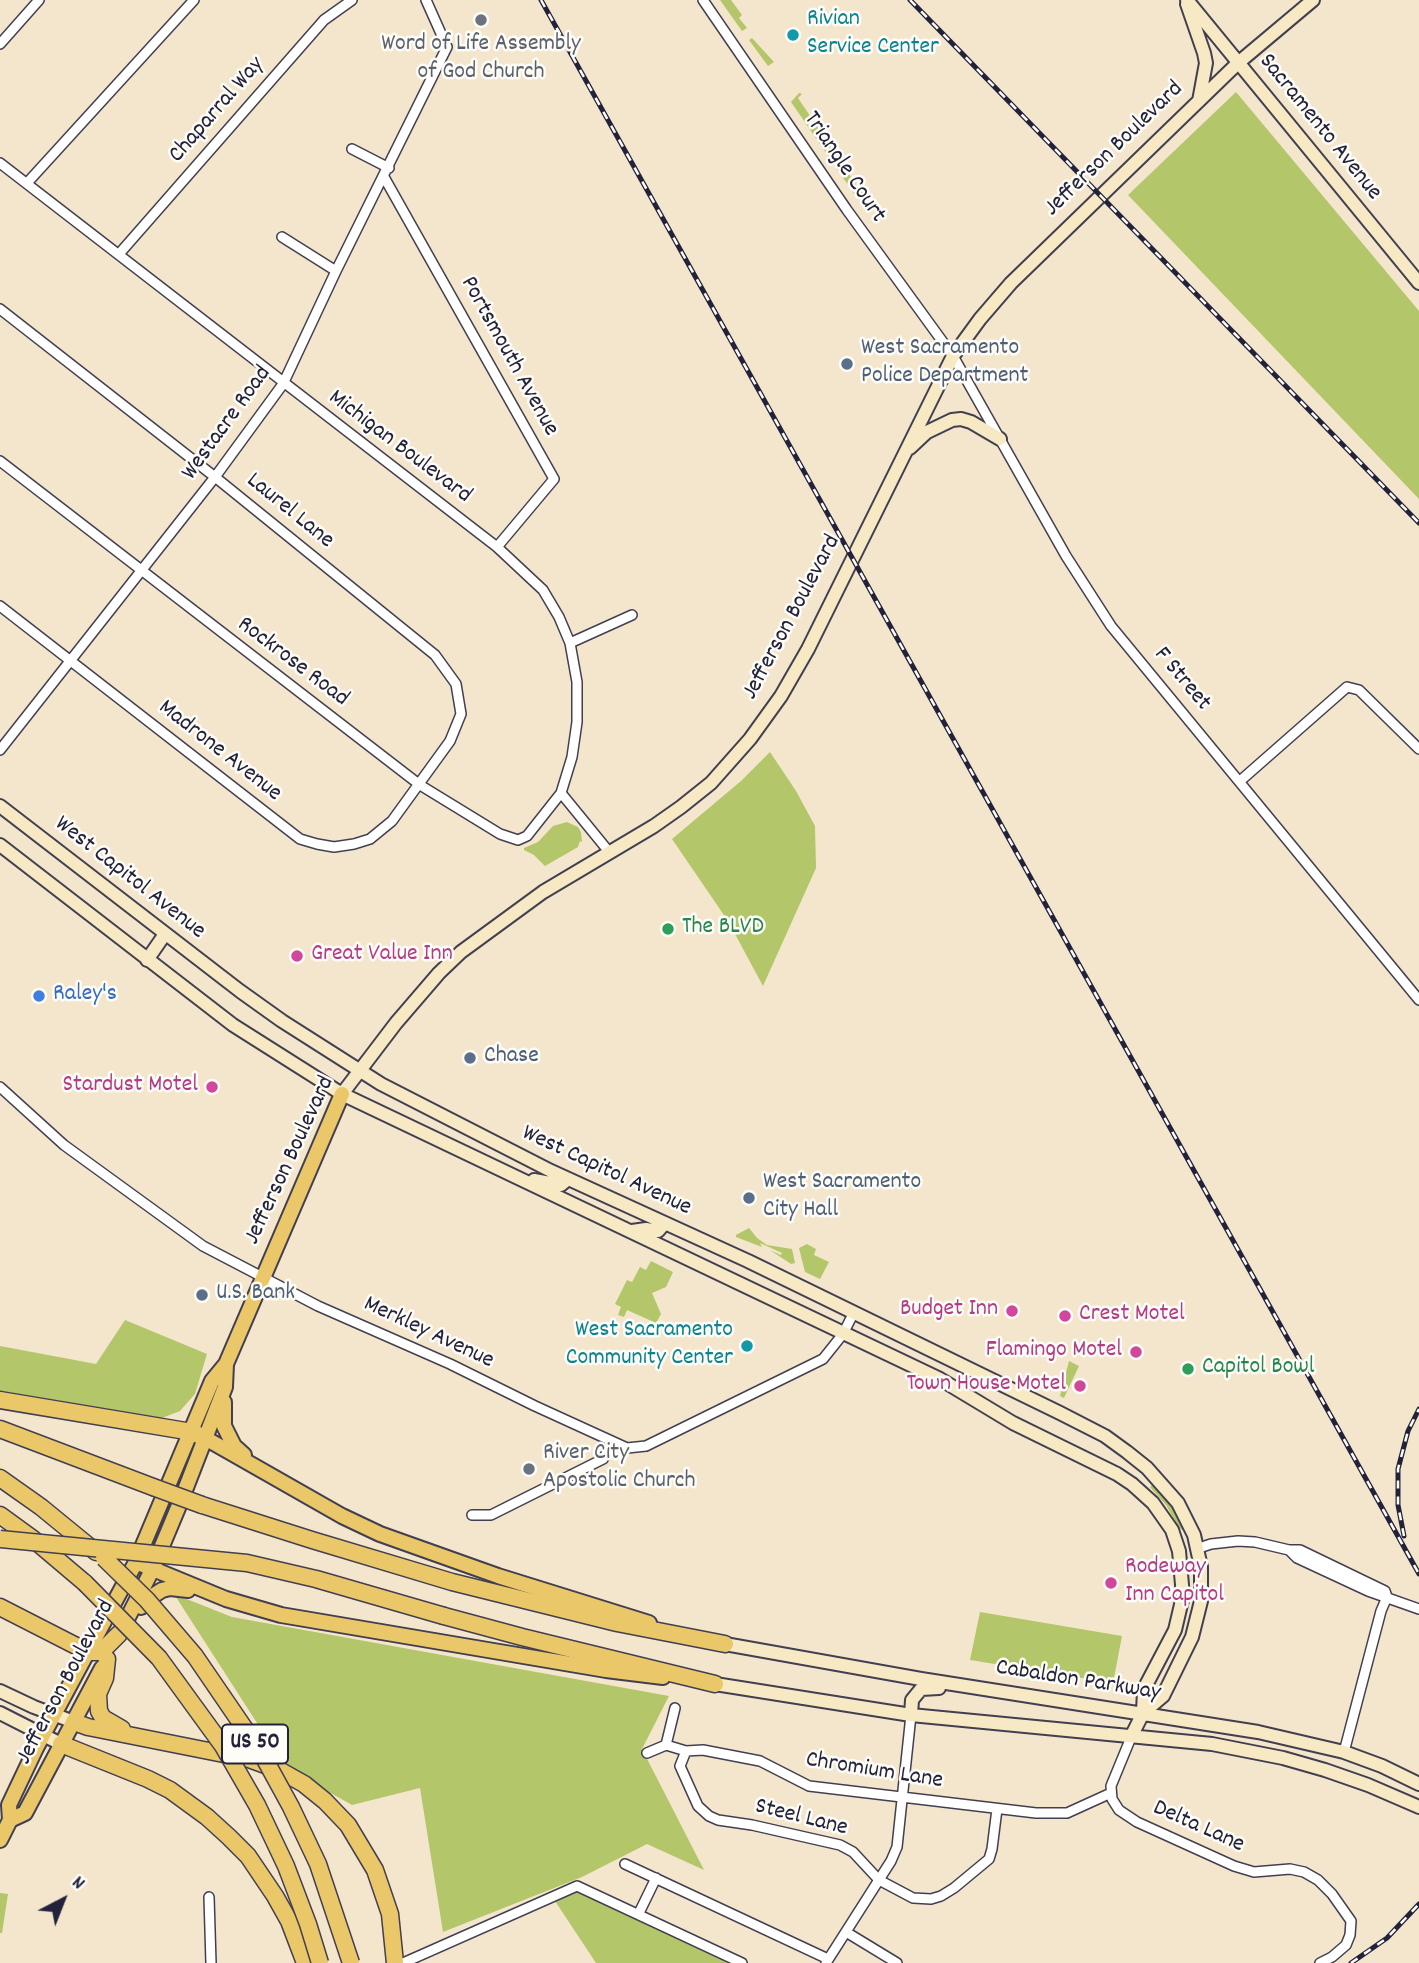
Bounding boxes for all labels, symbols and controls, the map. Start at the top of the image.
place label: Rivian Service Center [807,7,939,63]
marker: Word of Life Assembly of God Church [473,12,489,28]
marker: Rivian Service Center [785,27,801,43]
place label: Word of Life Assembly of God Church [381,32,581,88]
street label: Sacramento Avenue [1251,49,1387,207]
street label: Chaparral Way [164,52,272,170]
street label: Jefferson Boulevard [1039,76,1191,224]
street label: Triangle Court [795,107,891,229]
street label: Portsmouth Avenue [452,272,564,442]
place label: West Sacramento Police Department [861,336,1028,392]
marker: West Sacramento Police Department [839,356,855,372]
street label: Westacre Road [177,361,279,487]
street label: Michigan Boulevard [322,385,476,511]
street label: Laurel Lane [239,468,339,556]
street label: Jefferson Boulevard [737,531,849,705]
street label: Rockrose Road [230,612,354,714]
street label: F Street [1146,642,1216,718]
street label: Madrone Avenue [151,695,287,809]
street label: West Capitol Avenue [48,811,210,947]
place label: The BLVD [682,915,764,943]
marker: The BLVD [660,921,676,937]
place label: Great Value Inn [311,942,453,970]
marker: Great Value Inn [289,948,305,964]
place label: Raley's [53,982,117,1010]
marker: Raley's [31,988,47,1004]
place label: Chase [484,1044,539,1072]
marker: Chase [462,1050,478,1066]
street label: Jefferson Boulevard [239,1072,343,1250]
place label: Stardust Motel [62,1073,198,1101]
marker: Stardust Motel [204,1079,220,1095]
street label: West Capitol Avenue [517,1120,695,1224]
place label: West Sacramento City Hall [763,1170,921,1226]
marker: West Sacramento City Hall [741,1190,757,1206]
place label: U.S. Bank [216,1281,295,1309]
marker: U.S. Bank [194,1287,210,1303]
street label: Merkley Avenue [358,1291,498,1377]
place label: Budget Inn [900,1297,998,1325]
place label: Crest Motel [1079,1302,1185,1330]
marker: Budget Inn [1004,1303,1020,1319]
marker: Crest Motel [1057,1308,1073,1324]
place label: West Sacramento Community Center [566,1318,733,1374]
marker: West Sacramento Community Center [739,1338,755,1354]
place label: Flamingo Motel [986,1338,1122,1366]
marker: Flamingo Motel [1128,1344,1144,1360]
place label: Capitol Bowl [1202,1355,1315,1383]
marker: Capitol Bowl [1180,1361,1196,1377]
place label: Town House Motel [906,1372,1066,1400]
marker: Town House Motel [1072,1378,1088,1394]
place label: River City Apostolic Church [543,1441,695,1497]
marker: River City Apostolic Church [521,1461,537,1477]
place label: Rodeway Inn Capitol [1125,1555,1224,1611]
marker: Rodeway Inn Capitol [1103,1575,1119,1591]
street label: Jefferson Boulevard [11,1596,123,1770]
street label: Cabaldon Parkway [994,1655,1162,1709]
road number: US 50 [222,1724,288,1764]
street label: Chromium Lane [803,1747,945,1797]
street label: Steel Lane [752,1794,850,1844]
street label: Delta Lane [1148,1795,1248,1861]
north arrow [28,1865,98,1935]
text: N [65,1871,90,1897]

